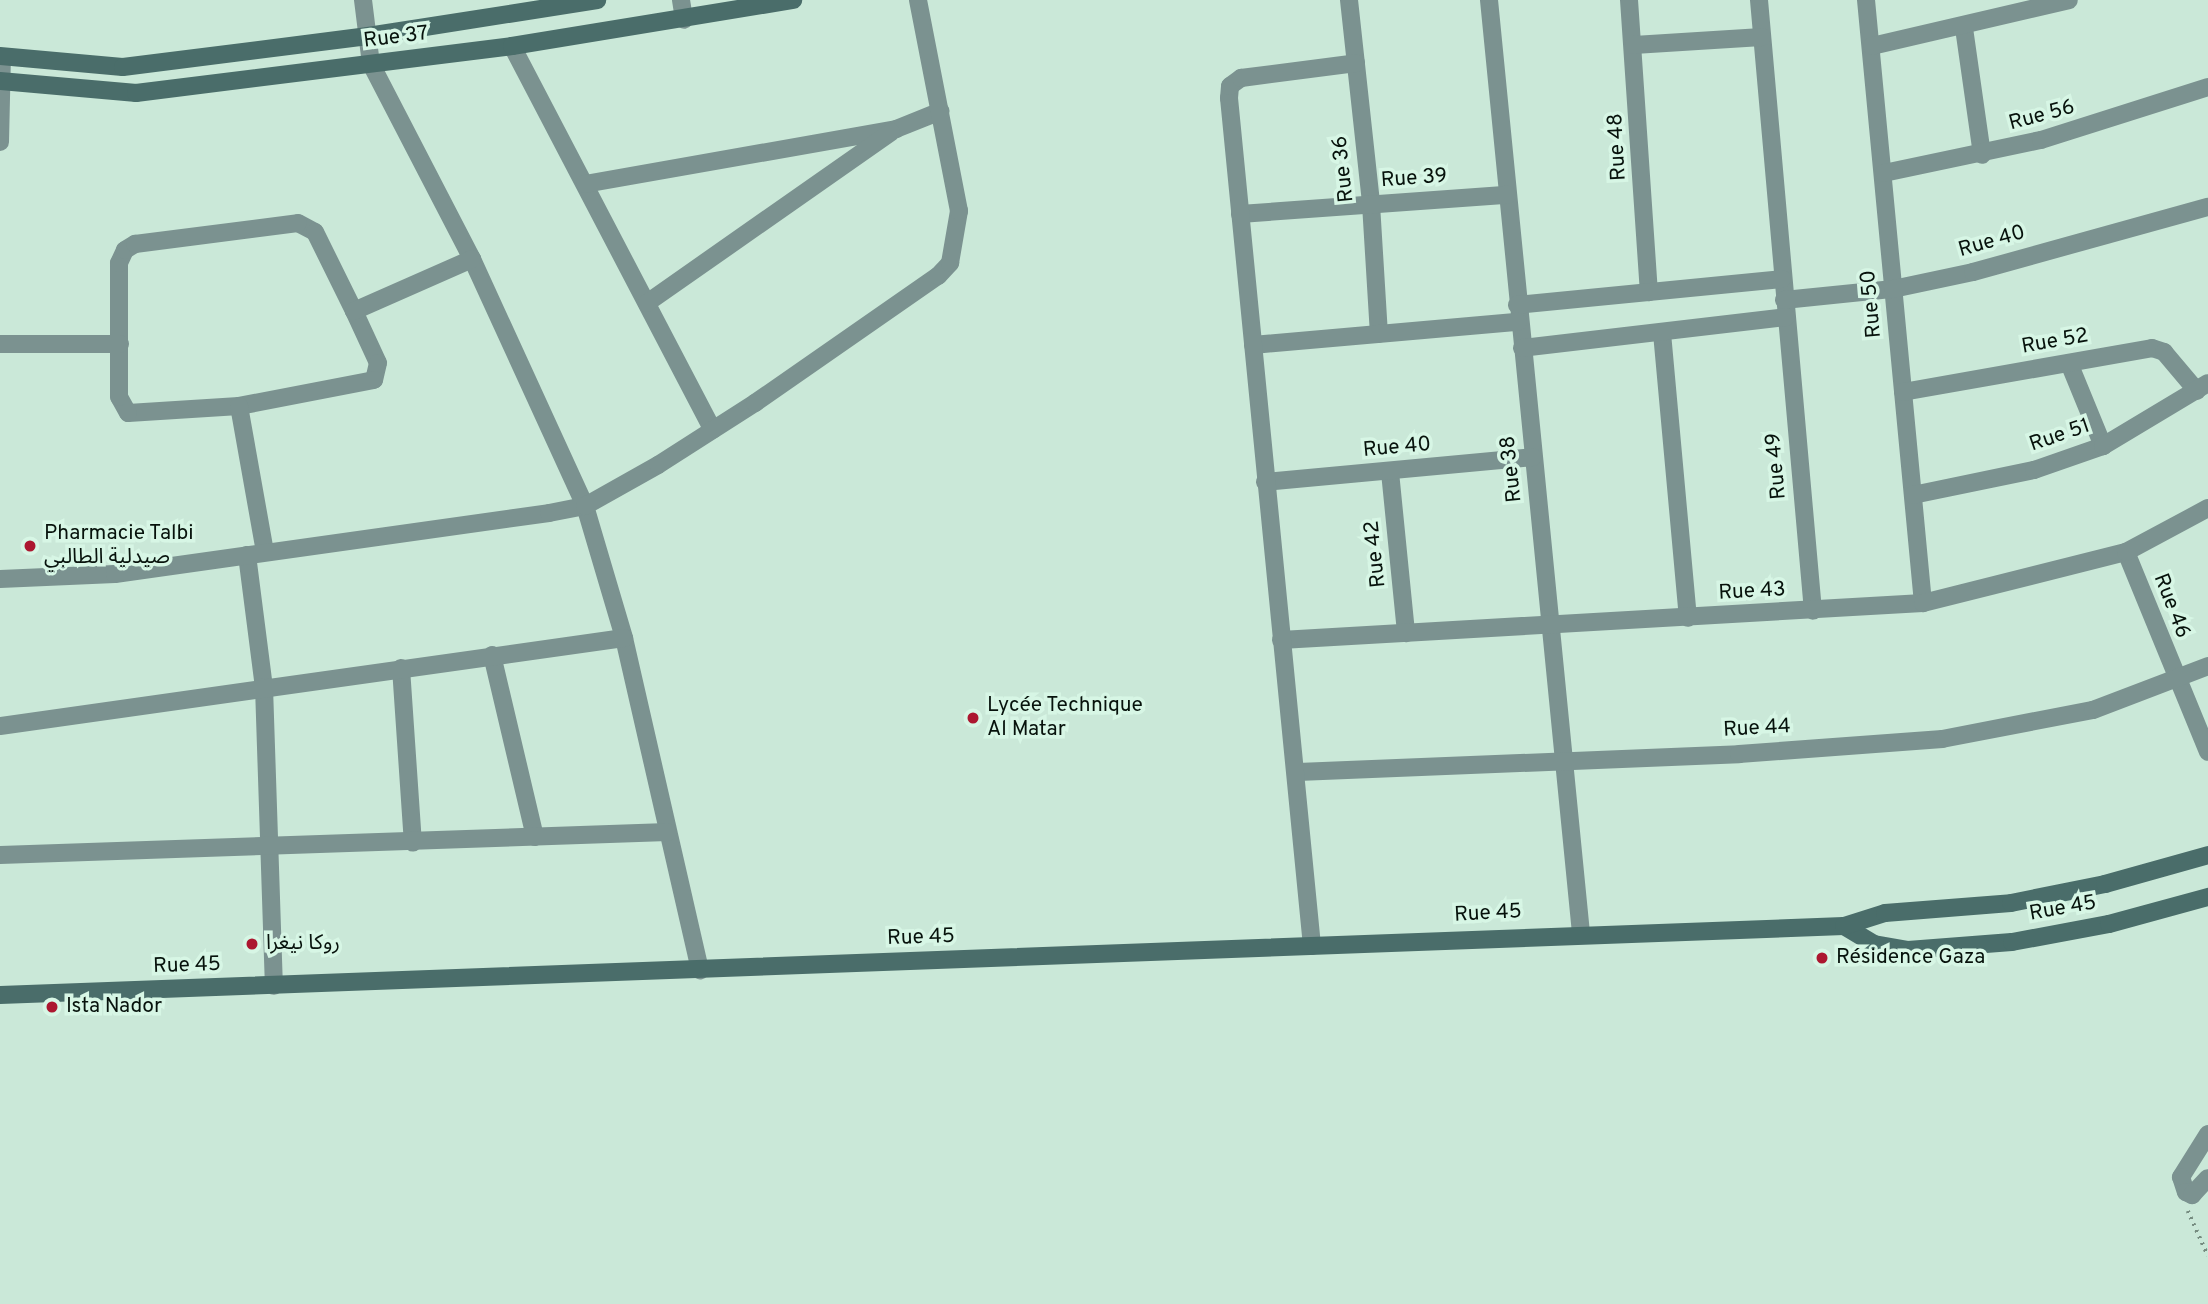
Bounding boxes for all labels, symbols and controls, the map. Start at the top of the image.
street label: Rue 37 [362,22,430,54]
street label: Rue 56 [2006,95,2078,137]
street label: Rue 48 [1604,113,1632,181]
street label: Rue 36 [1328,134,1360,204]
street label: Rue 39 [1380,164,1448,194]
street label: Rue 40 [1956,220,2028,264]
street label: Rue 50 [1856,269,1888,339]
street label: Rue 52 [2020,324,2090,360]
street label: Rue 51 [2026,414,2094,458]
street label: Rue 40 [1362,432,1432,464]
street label: Rue 49 [1762,432,1792,500]
street label: Rue 38 [1496,434,1528,504]
street label: Rue 42 [1360,519,1392,589]
place label: Pharmacie Talbi صيدلية الطالبي [44,521,194,571]
marker: Pharmacie Talbi صيدلية الطالبي [22,538,38,554]
street label: Rue 46 [2147,570,2195,642]
street label: Rue 43 [1718,578,1786,606]
place label: Lycée Technique Al Matar [987,693,1144,743]
marker: Lycée Technique Al Matar [965,710,981,726]
street label: Rue 44 [1723,715,1791,743]
street label: Rue 45 [2027,891,2099,927]
street label: Rue 45 [1454,900,1522,928]
street label: Rue 45 [887,924,955,952]
place label: روكا نيغرا [266,931,340,957]
marker: روكا نيغرا [244,936,260,952]
place label: Résidence Gaza [1836,945,1985,971]
marker: Résidence Gaza [1814,950,1830,966]
street label: Rue 45 [153,952,221,980]
place label: Ista Nador [66,994,162,1020]
marker: Ista Nador [44,999,60,1015]

